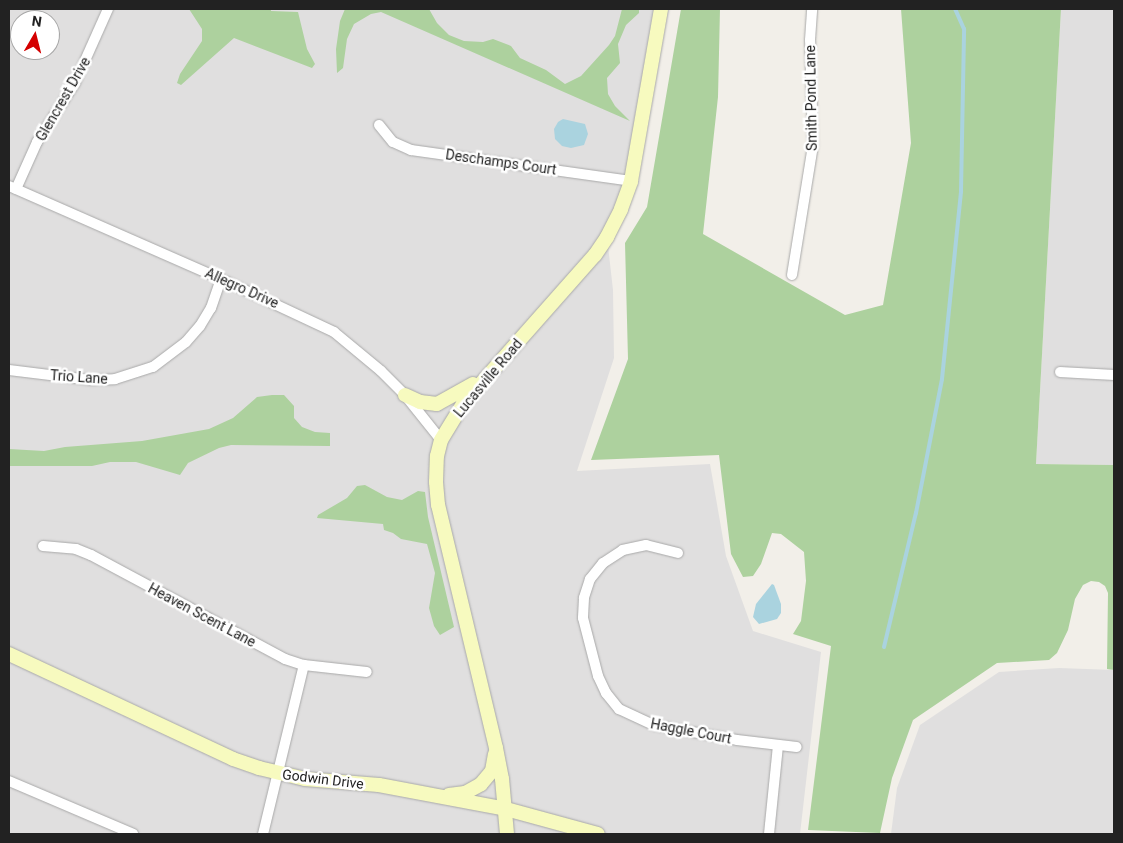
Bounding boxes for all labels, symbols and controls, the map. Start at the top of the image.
north arrow [10,10,60,60]
text: N [31,13,43,30]
street label: Smith Pond Lane [802,45,820,151]
street label: Glencrest Drive [32,54,94,144]
street label: Deschamps Court [444,146,558,178]
street label: Allegro Drive [203,264,281,312]
street label: Lucasville Road [450,335,526,421]
street label: Trio Lane [50,367,108,387]
street label: Heaven Scent Lane [145,580,259,650]
street label: Haggle Court [649,715,733,747]
street label: Godwin Drive [281,766,365,792]

